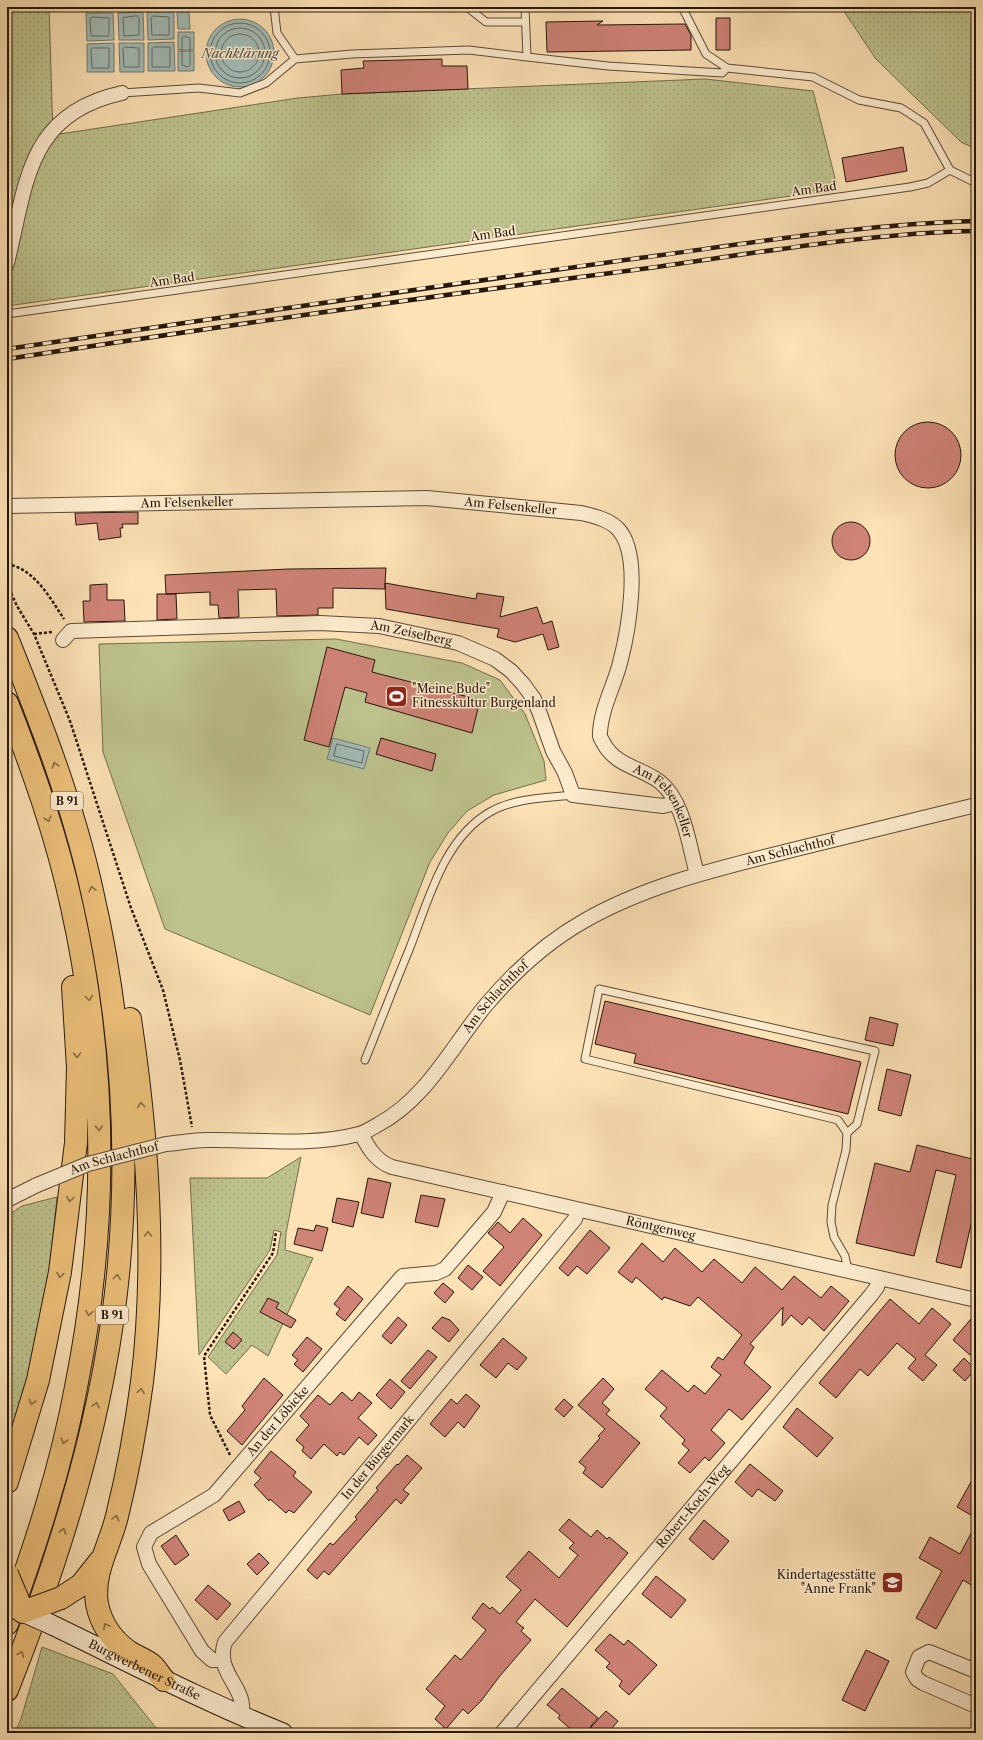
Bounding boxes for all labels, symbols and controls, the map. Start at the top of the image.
water label: Nachklärung [200,45,280,61]
street label: Am Bad [789,178,838,199]
street label: Am Bad [468,223,517,244]
street label: Am Bad [147,269,196,290]
street label: Am Felsenkeller [140,494,233,510]
street label: Am Felsenkeller [463,494,557,518]
street label: Am Zeiselberg [369,618,454,649]
place label: "Meine Bude" Fitnesskultur Burgenland [412,681,557,710]
sports icon: "Meine Bude" Fitnesskultur Burgenland [383,683,409,709]
street label: Am Felsenkeller [630,760,696,839]
one-way arrow [51,761,60,768]
road number: B 91 [51,792,83,810]
one-way arrow [43,815,52,822]
street label: Am Schlachthof [743,831,838,869]
one-way arrow [88,886,97,893]
street label: Am Schlachthof [459,956,532,1036]
one-way arrow [84,995,93,1001]
one-way arrow [73,1052,81,1058]
one-way arrow [137,1102,146,1108]
one-way arrow [95,1125,103,1131]
street label: Am Schlachthof [67,1138,162,1178]
one-way arrow [66,1196,75,1202]
street label: Röntgenweg [625,1213,698,1243]
one-way arrow [144,1231,152,1237]
one-way arrow [56,1272,65,1278]
one-way arrow [112,1274,121,1280]
road number: B 91 [96,1306,128,1324]
one-way arrow [85,1310,94,1316]
street label: An der Löbicke [243,1382,312,1459]
one-way arrow [136,1388,144,1394]
one-way arrow [28,1398,37,1405]
one-way arrow [92,1402,100,1408]
street label: In der Bürgermark [338,1411,417,1503]
one-way arrow [60,1437,69,1444]
street label: Robert-Koch-Weg [653,1461,732,1551]
one-way arrow [111,1515,120,1522]
one-way arrow [58,1527,67,1534]
place label: Kindertagesstätte "Anne Frank" [777,1567,876,1596]
school or university icon: Kindertagesstätte "Anne Frank" [879,1569,905,1595]
one-way arrow [103,1623,110,1630]
street label: Burgwerbener Straße [86,1636,203,1703]
one-way arrow [17,1650,25,1657]

